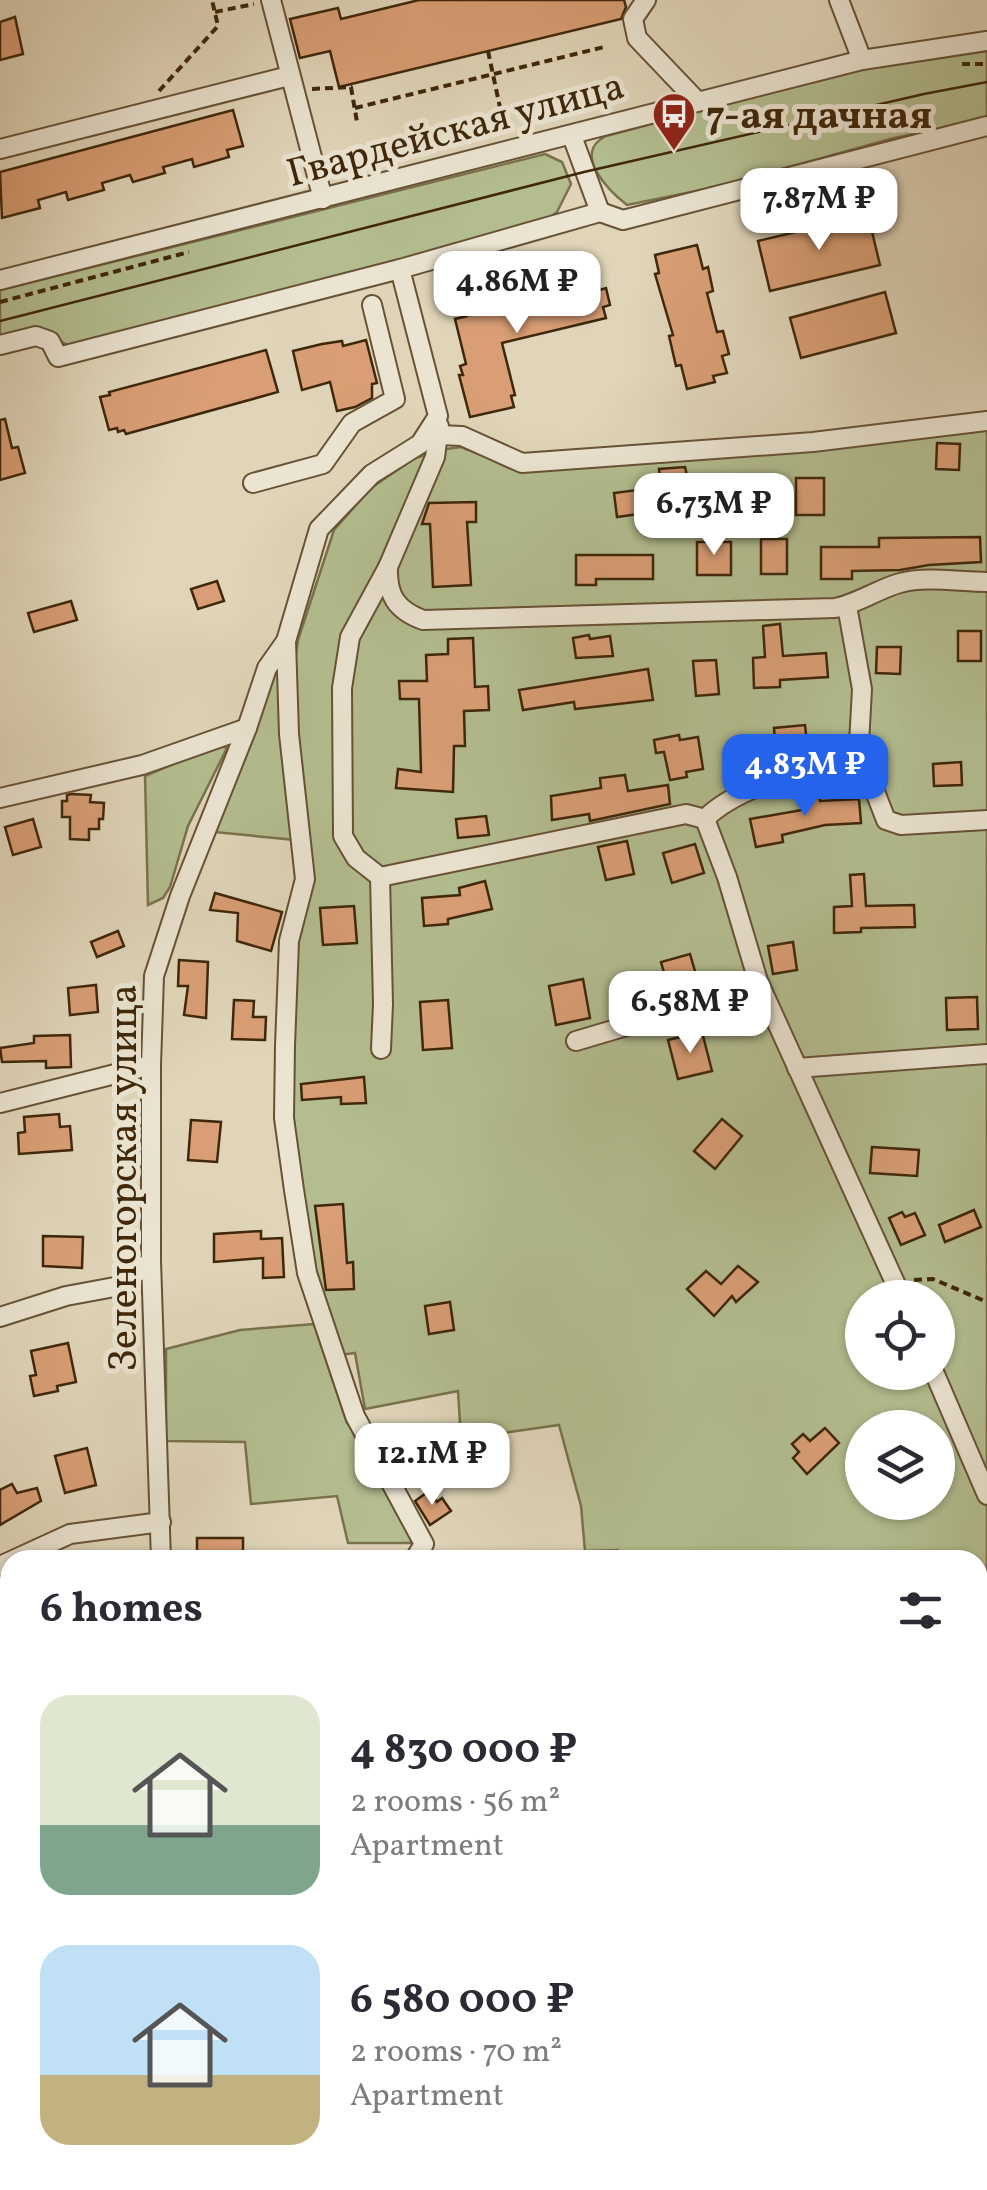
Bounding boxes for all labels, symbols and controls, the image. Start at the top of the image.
street label: Гвардейская улица [281,60,631,204]
place label: 7-ая дачная [706,90,932,146]
bus stop icon: 7-ая дачная [651,91,697,152]
pin: 7.87M ₽ [727,168,911,253]
text: 7.87M ₽ [762,178,876,222]
pin: 4.86M ₽ [425,251,609,336]
text: 4.86M ₽ [456,261,578,305]
pin: 6.73M ₽ [622,473,806,558]
text: 6.73M ₽ [656,483,772,527]
pin: 4.83M ₽ [713,734,897,819]
text: 4.83M ₽ [744,744,866,788]
pin: 6.58M ₽ [598,971,782,1056]
text: 6.58M ₽ [631,981,749,1025]
street label: Зеленогорская улица [98,984,154,1372]
map controls [845,1280,955,1520]
button: locate [845,1280,955,1390]
button: layers [845,1410,955,1520]
pin: 12.1M ₽ [340,1423,524,1508]
text: 12.1M ₽ [377,1433,487,1477]
text: 6 homes [40,1581,203,1640]
icon: filters [893,1583,948,1638]
text: 4 830 000 ₽ [350,1722,577,1781]
icon: home [120,1735,240,1855]
text: 2 rooms · 56 m² [350,1781,560,1825]
text: Apartment [350,1825,504,1869]
text: 6 580 000 ₽ [350,1972,574,2031]
icon: home [120,1985,240,2105]
text: 2 rooms · 70 m² [350,2031,562,2075]
text: Apartment [350,2075,504,2119]

